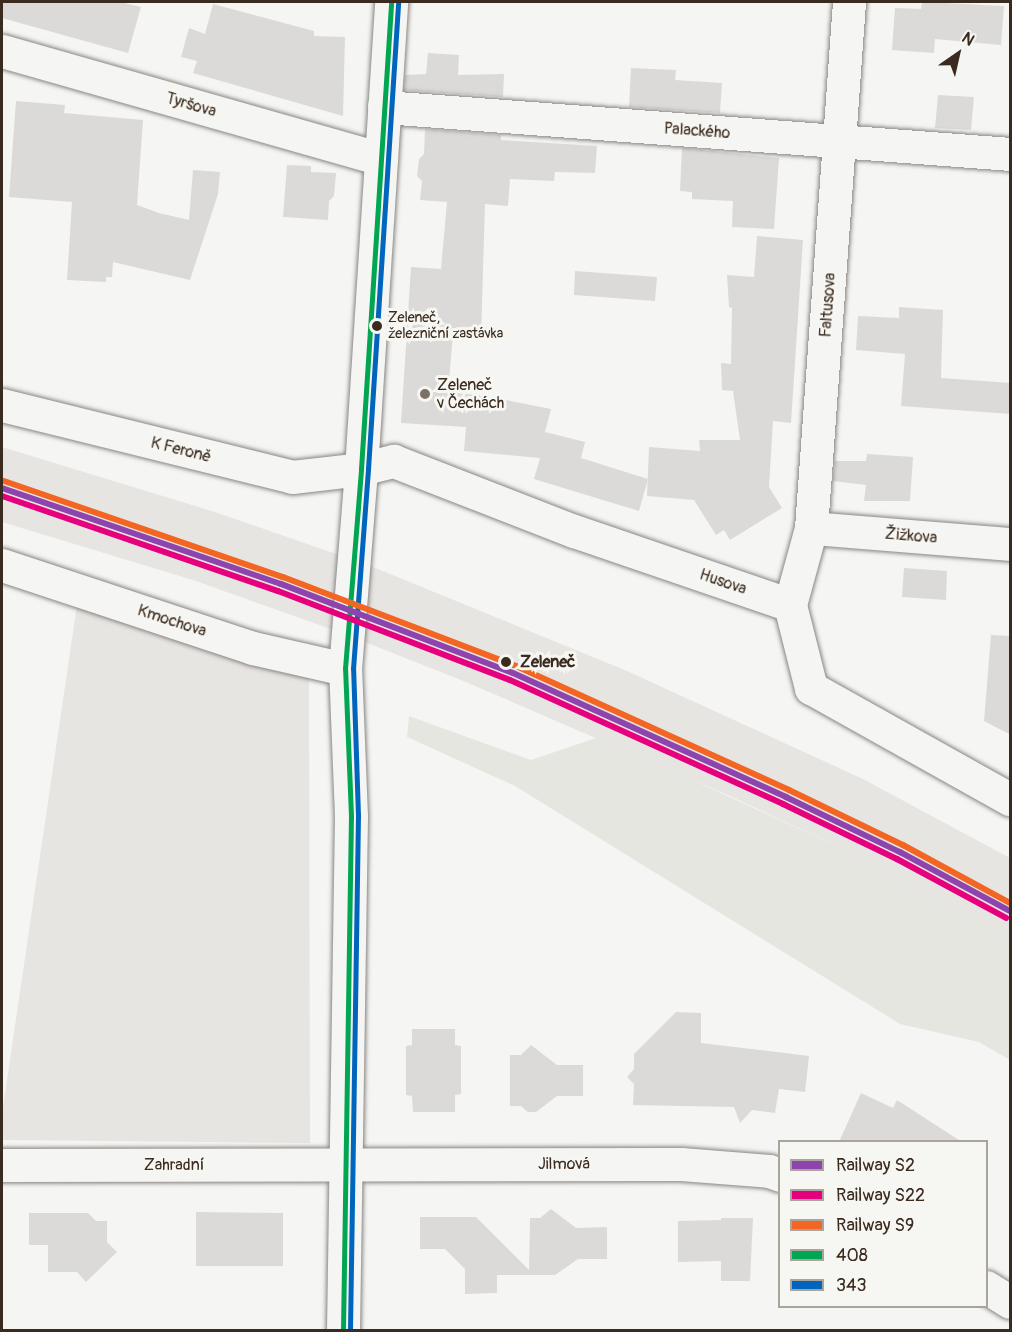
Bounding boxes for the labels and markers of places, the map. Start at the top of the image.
place label: Zeleneč, železniční zastávka [388,310,503,342]
marker: Zeleneč, železniční zastávka [371,320,383,332]
place label: Zeleneč v Čechách [437,375,504,413]
marker: Zeleneč v Čechách [418,387,432,401]
place label: Zeleneč [520,652,575,672]
marker: Zeleneč [497,653,515,671]

